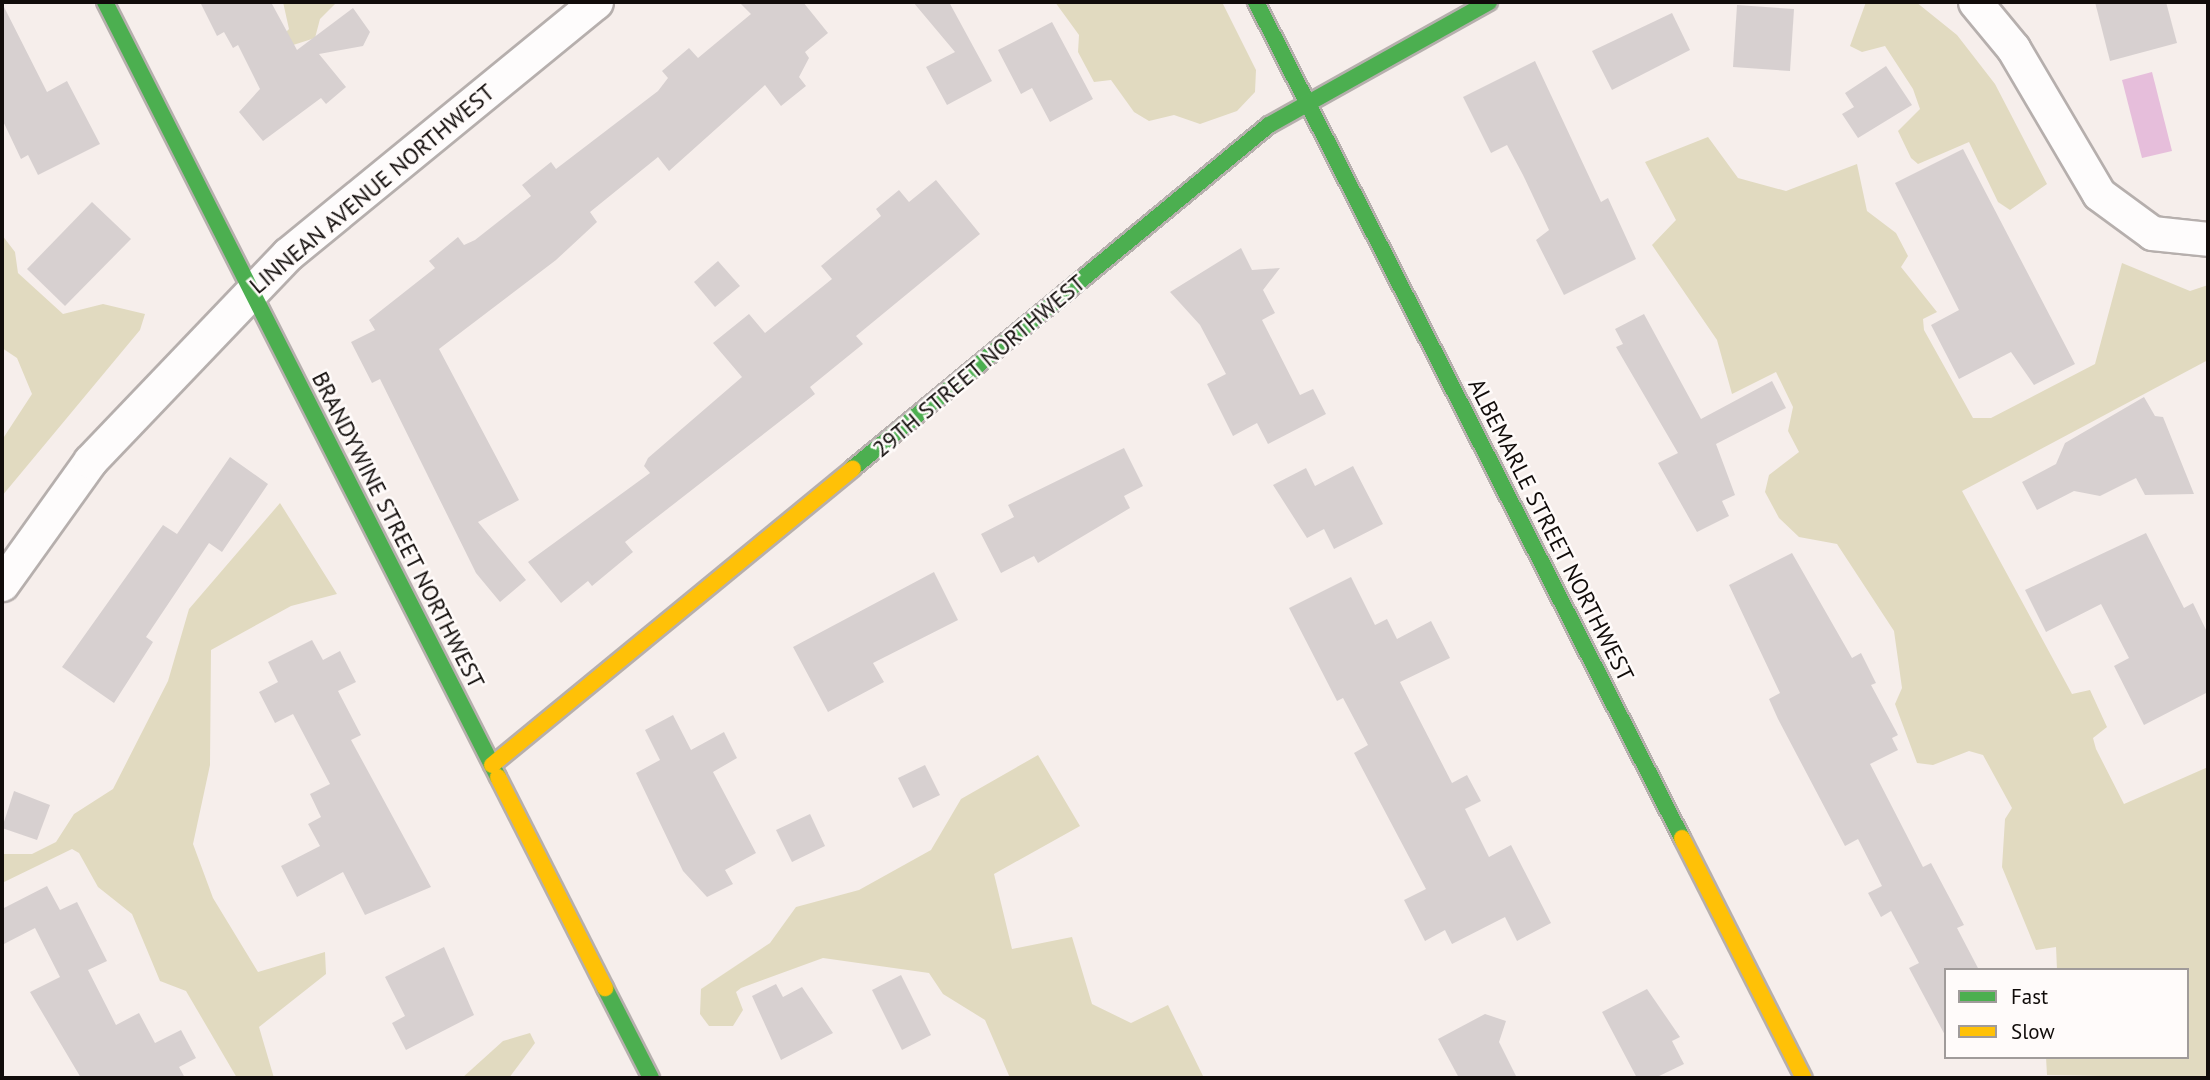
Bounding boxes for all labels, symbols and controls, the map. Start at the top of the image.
street label: LINNEAN AVENUE NORTHWEST [244,78,500,300]
street label: 29TH STREET NORTHWEST [867,269,1091,463]
street label: BRANDYWINE STREET NORTHWEST [306,367,490,693]
street label: ALBEMARLE STREET NORTHWEST [1462,374,1640,686]
legend [1944,968,2189,1059]
text: Fast [2011,983,2048,1010]
text: Slow [2011,1018,2055,1045]

